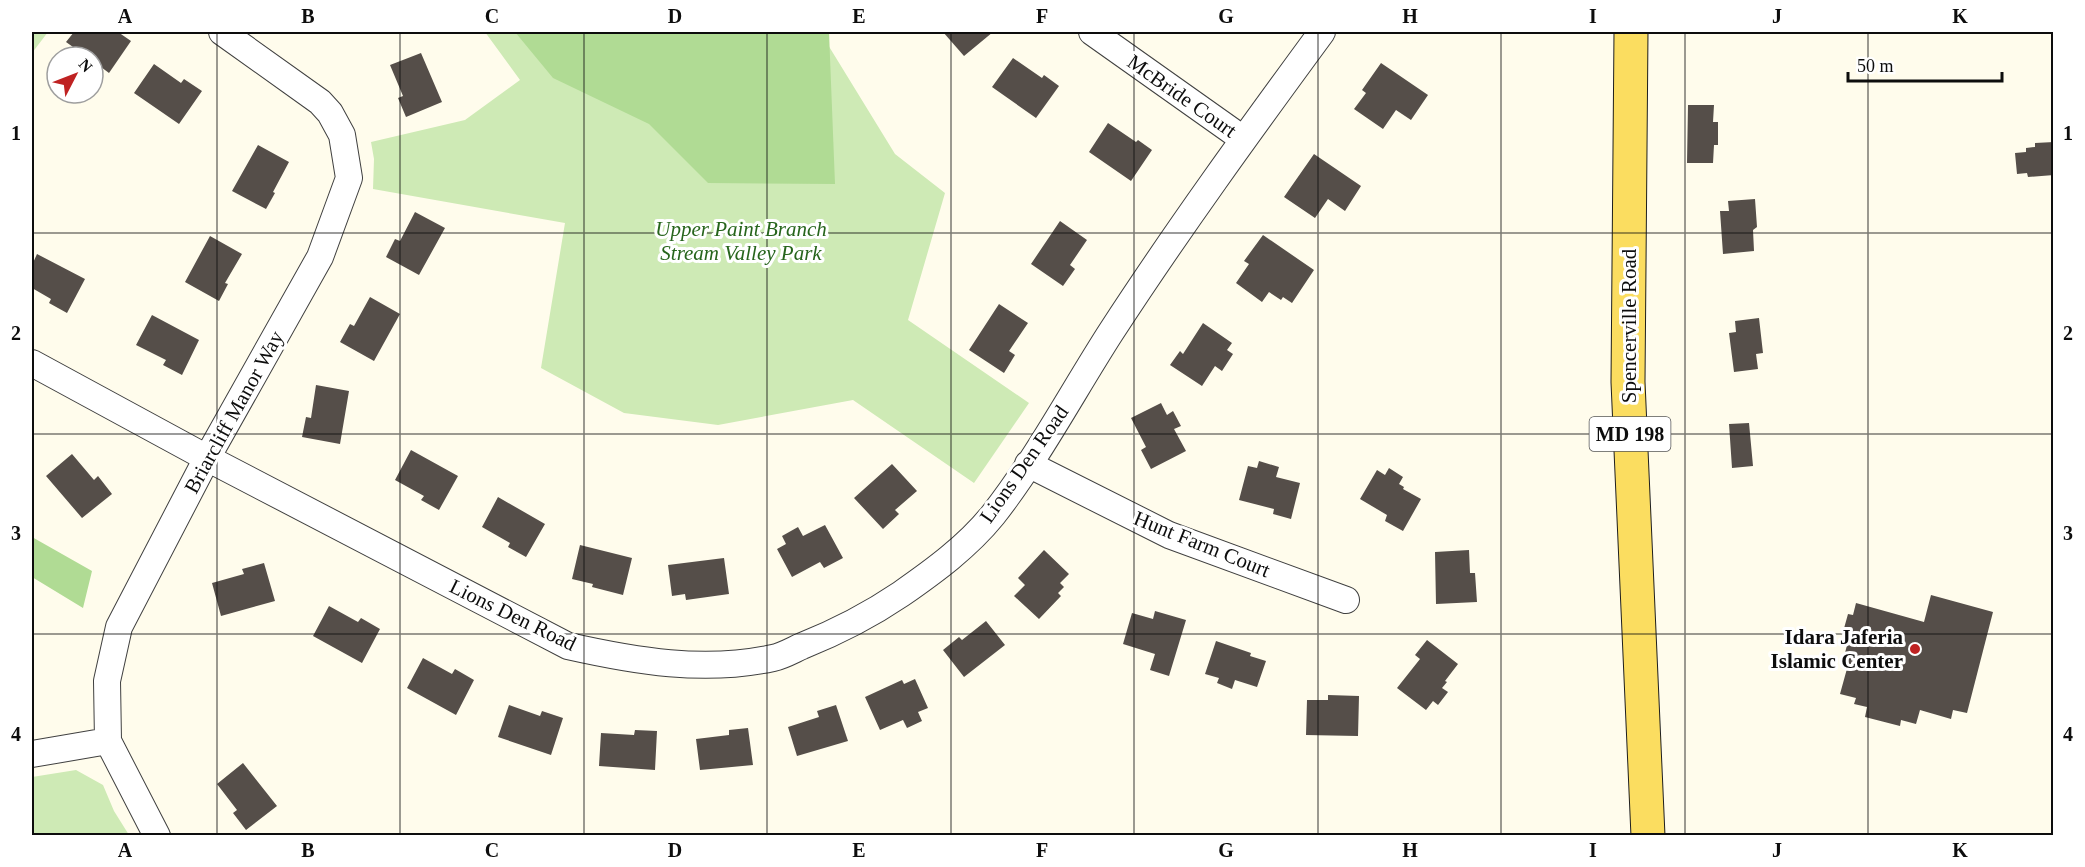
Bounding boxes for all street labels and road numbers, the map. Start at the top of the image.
street label: McBride Court [1123,50,1241,143]
street label: Spencerville Road [1617,248,1641,403]
street label: Briarcliff Manor Way [179,326,289,497]
street label: Lions Den Road [975,400,1074,527]
road number: MD 198 [1590,417,1670,451]
street label: Hunt Farm Court [1130,506,1274,582]
street label: Lions Den Road [446,574,581,656]

